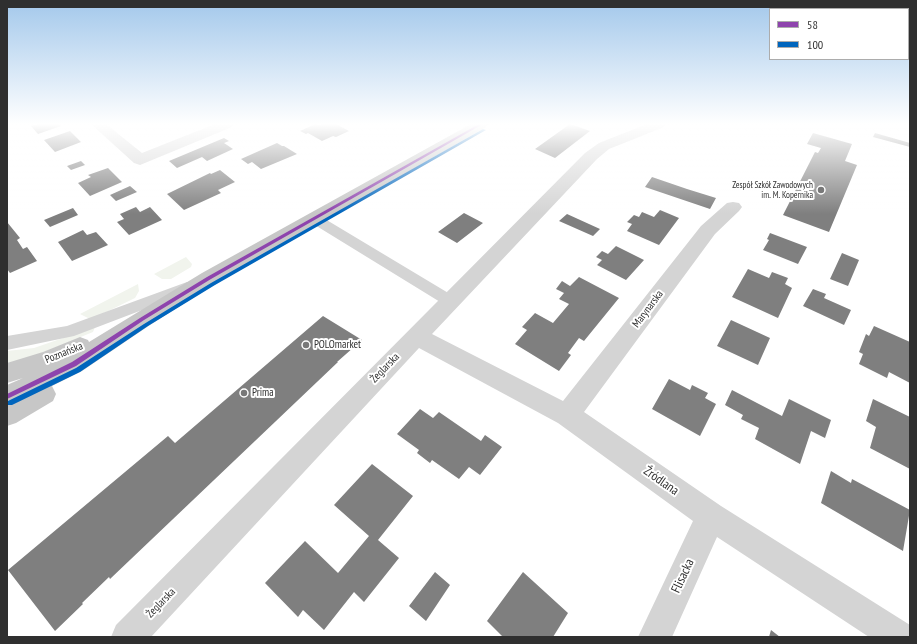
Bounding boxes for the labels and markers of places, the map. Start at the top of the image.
place label: Zespół Szkół Zawodowych im. M. Kopernika [732,180,813,201]
marker: Zespół Szkół Zawodowych im. M. Kopernika [816,185,826,195]
place label: POLOmarket [314,338,361,352]
marker: POLOmarket [301,340,311,350]
place label: Prima [252,386,274,400]
marker: Prima [239,388,249,398]

